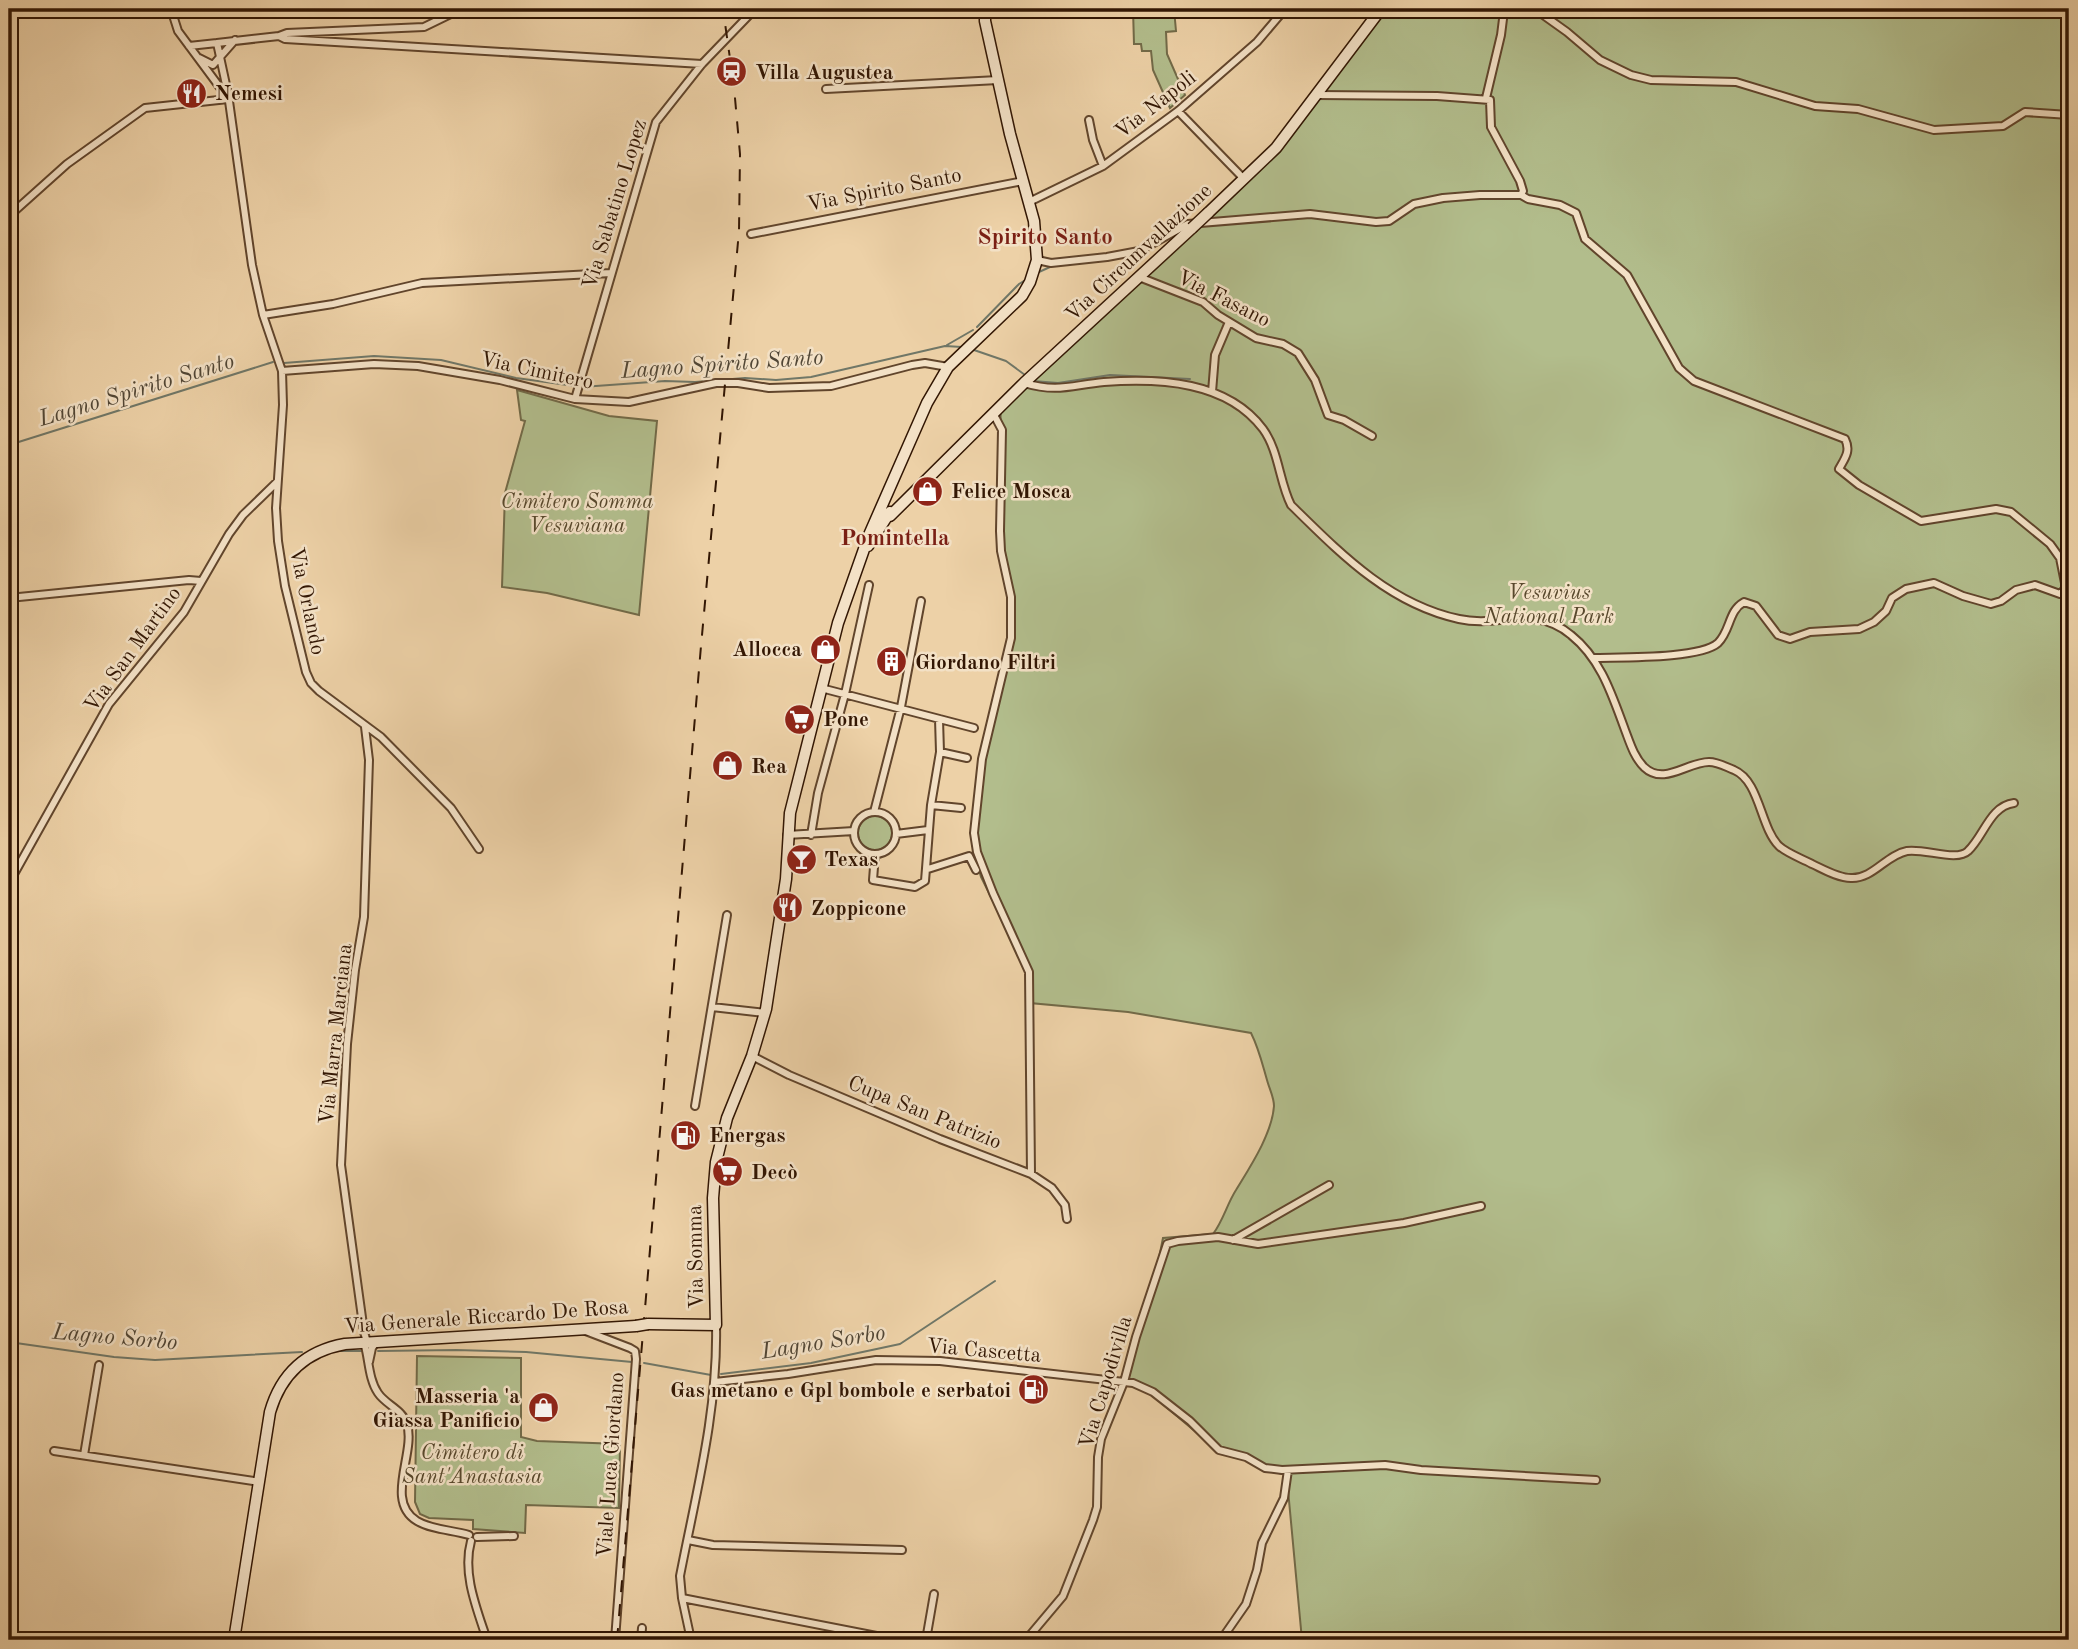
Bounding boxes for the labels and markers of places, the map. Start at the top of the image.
station icon: Villa Augustea [715,55,749,89]
place label: Villa Augustea [755,63,894,84]
restaurant icon: Nemesi [175,76,209,110]
place label: Nemesi [215,84,283,105]
shop icon: Felice Mosca [911,474,945,508]
place label: Felice Mosca [951,482,1071,503]
shop icon: Allocca [808,632,842,666]
place label: Allocca [732,640,802,661]
building icon: Giordano Filtri [875,645,909,679]
place label: Giordano Filtri [915,653,1056,674]
supermarket icon: Pone [783,702,817,736]
place label: Pone [823,710,869,731]
shop icon: Rea [711,749,745,783]
place label: Rea [751,757,787,778]
bar icon: Texas [784,842,818,876]
place label: Texas [824,850,878,871]
restaurant icon: Zoppicone [771,891,805,925]
place label: Zoppicone [811,899,906,920]
fuel station icon: Energas [669,1118,703,1152]
place label: Energas [709,1126,786,1147]
supermarket icon: Decò [711,1155,745,1189]
place label: Decò [751,1163,798,1184]
fuel station icon: Gas metano e Gpl bombole e serbatoi [1017,1373,1051,1407]
place label: Gas metano e Gpl bombole e serbatoi [670,1381,1011,1402]
place label: Masseria 'a Giassa Panificio [373,1387,520,1432]
shop icon: Masseria 'a Giassa Panificio [526,1391,560,1425]

